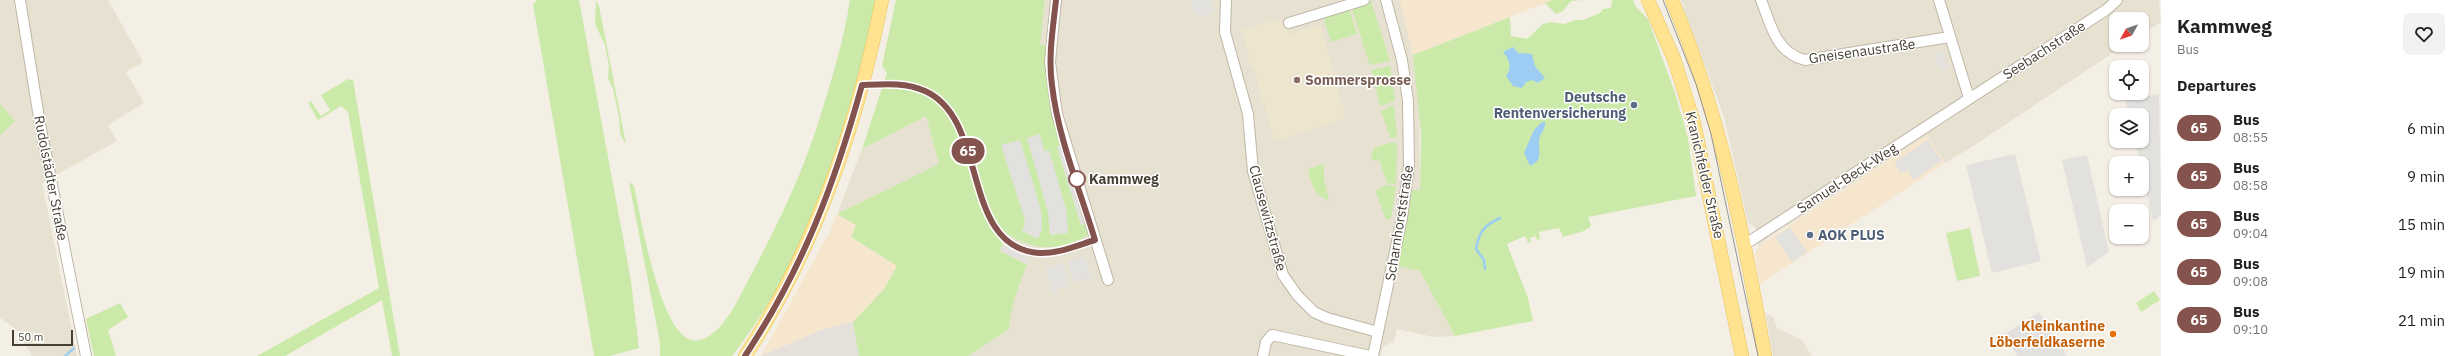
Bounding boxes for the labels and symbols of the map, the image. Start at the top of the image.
north arrow [2109,12,2149,52]
street label: Seebachstraße [1999,16,2089,83]
street label: Gneisenaustraße [1807,35,1917,67]
place label: Sommersprosse [1305,71,1411,89]
marker: Sommersprosse [1292,75,1302,85]
place label: Deutsche Rentenversicherung [1494,88,1626,122]
marker: Deutsche Rentenversicherung [1629,100,1639,110]
street label: Kranichfelder Straße [1682,110,1728,241]
street label: Rudolstädter Straße [30,114,72,242]
line badge: 65 [950,138,986,164]
street label: Samuel-Beck-Weg [1793,138,1901,217]
street label: Clausewitzstraße [1245,163,1291,273]
street label: Scharnhorststraße [1381,163,1417,282]
marker: Kammweg [1068,170,1086,188]
place label: Kammweg [1089,170,1159,188]
place label: AOK PLUS [1818,226,1885,244]
marker: AOK PLUS [1805,230,1815,240]
place label: Kleinkantine Löberfeldkaserne [1989,317,2105,351]
scale bar [12,328,73,347]
marker: Kleinkantine Löberfeldkaserne [2108,329,2118,339]

